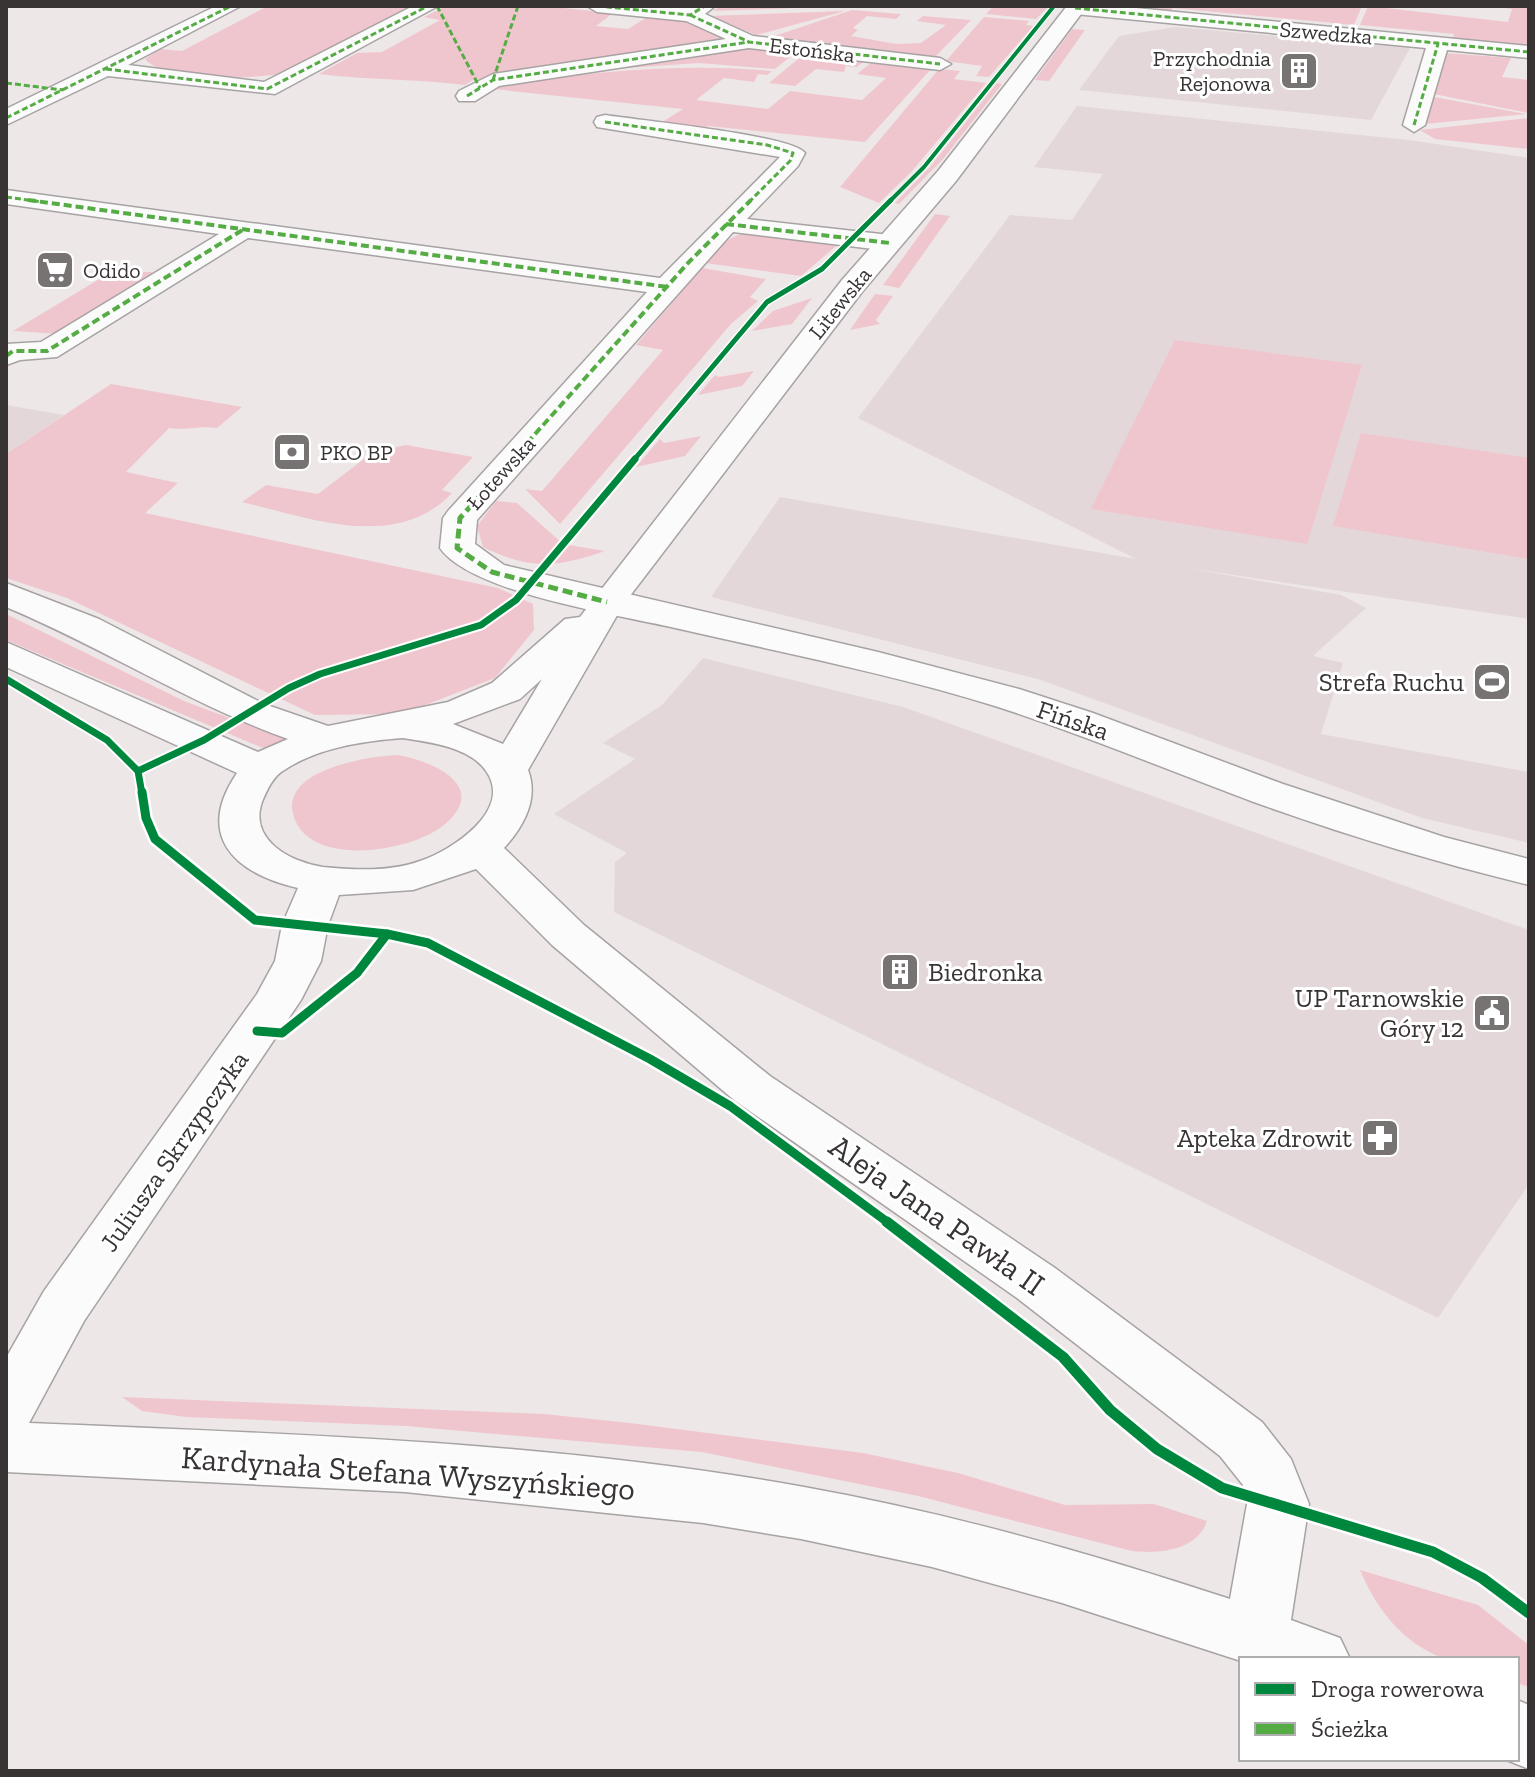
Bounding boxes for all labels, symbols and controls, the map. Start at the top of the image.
street label: Szwedzka [1279,15,1374,51]
street label: Estońska [768,31,857,69]
place label: Przychodnia Rejonowa [1153,45,1271,97]
building icon: Przychodnia Rejonowa [1278,50,1320,92]
supermarket icon: Odido [34,249,76,291]
place label: Odido [83,257,141,284]
street label: Litewska [803,261,877,344]
street label: Łotewska [461,430,541,515]
bank icon: PKO BP [271,431,313,473]
place label: PKO BP [320,439,393,466]
sports icon: Strefa Ruchu [1471,661,1513,703]
place label: Strefa Ruchu [1319,666,1464,698]
street label: Fińska [1033,693,1114,747]
building icon: Biedronka [879,951,921,993]
place label: Biedronka [928,956,1043,988]
place label: UP Tarnowskie Góry 12 [1295,982,1464,1044]
public building icon: UP Tarnowskie Góry 12 [1471,992,1513,1034]
street label: Juliusza Skrzypczyka [93,1044,255,1257]
pharmacy icon: Apteka Zdrowit [1359,1117,1401,1159]
place label: Apteka Zdrowit [1177,1122,1352,1154]
street label: Aleja Jana Pawła II [822,1127,1052,1303]
street label: Kardynała Stefana Wyszyńskiego [180,1438,636,1508]
legend [1239,1657,1519,1761]
text: Droga rowerowa [1311,1674,1485,1703]
text: Ścieżka [1311,1714,1388,1743]

